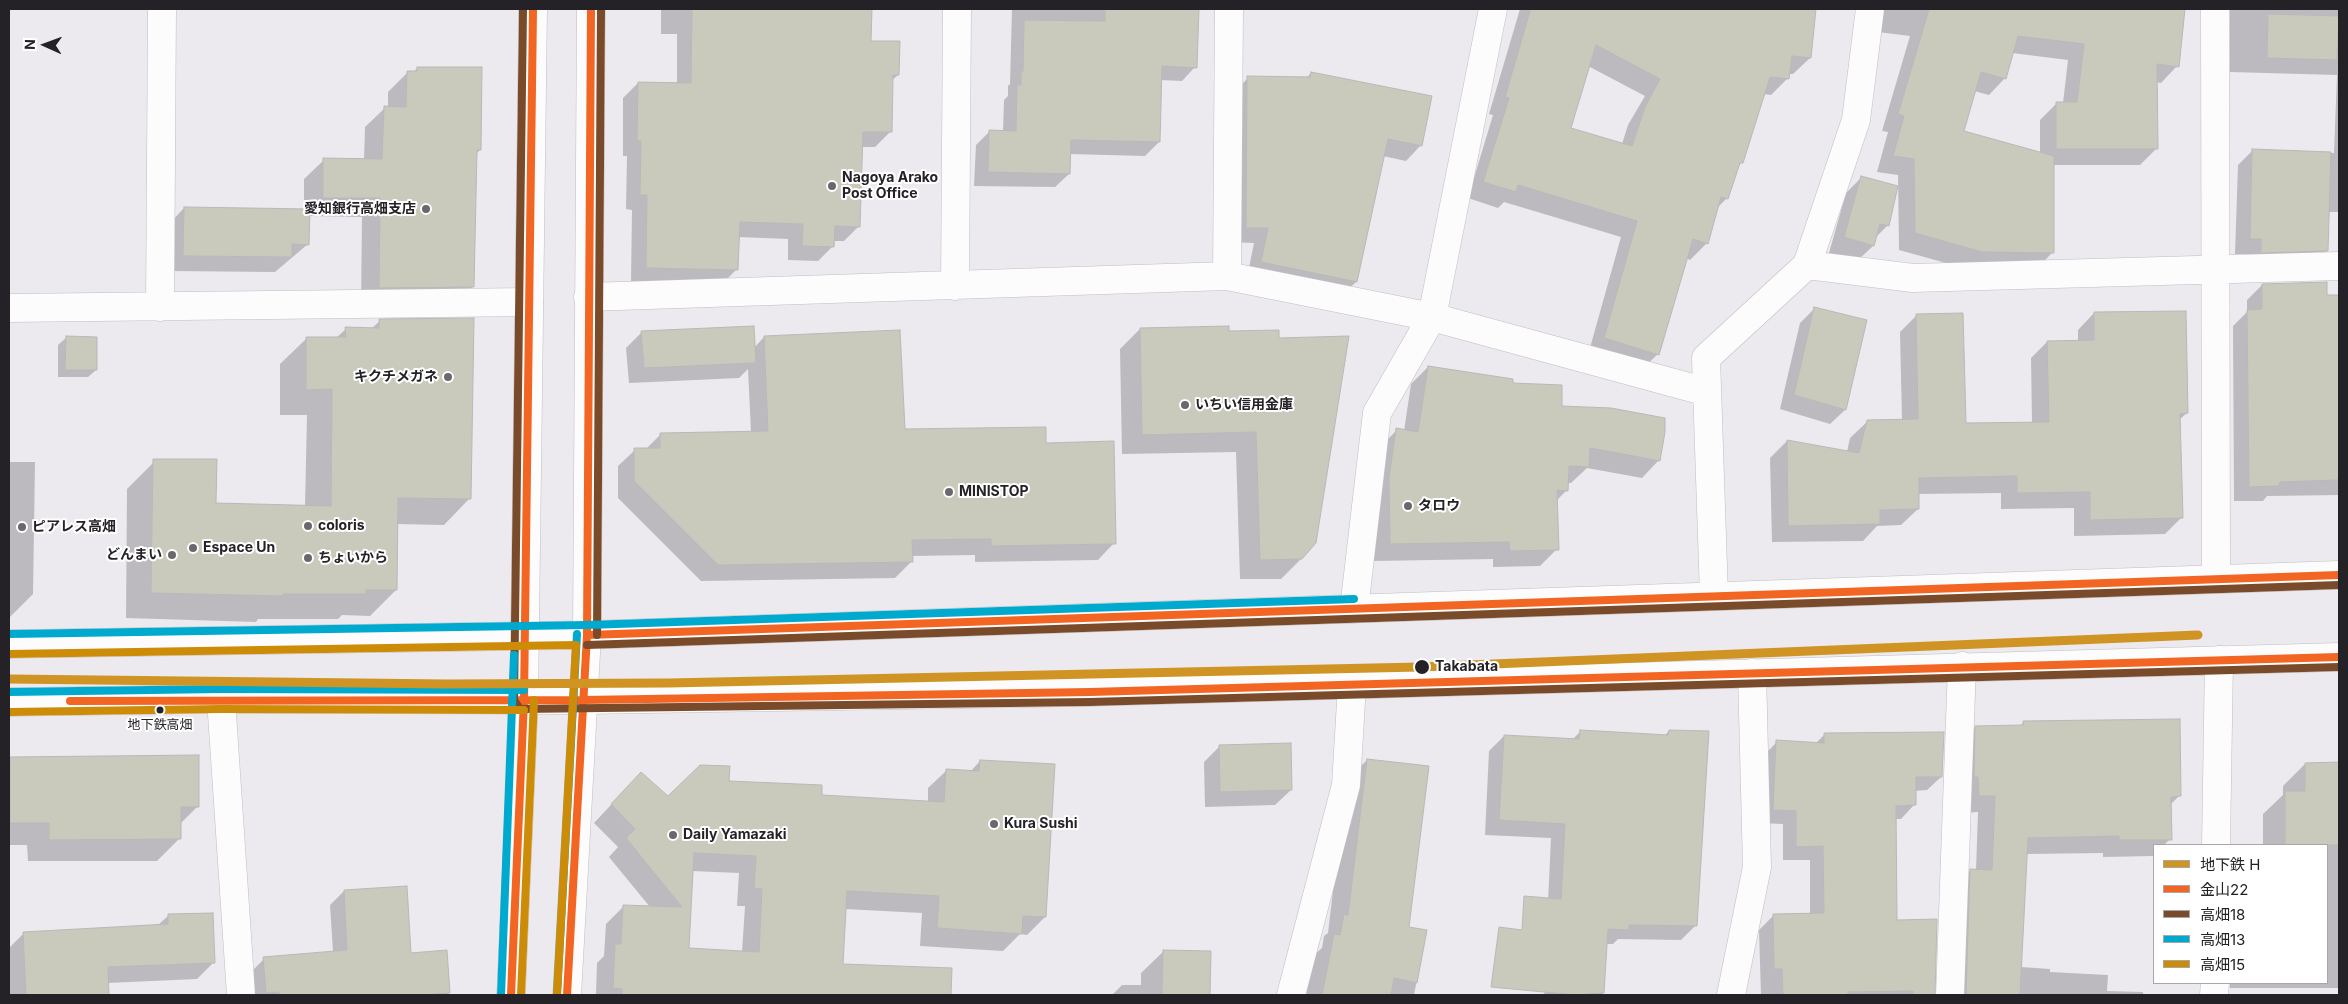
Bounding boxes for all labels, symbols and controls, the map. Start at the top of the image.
north arrow [20,20,70,70]
text: N [21,39,38,50]
place label: Nagoya Arako Post Office [842,170,938,202]
marker: Nagoya Arako Post Office [826,180,838,192]
place label: 愛知銀行高畑支店 [304,201,416,217]
marker: 愛知銀行高畑支店 [420,203,432,215]
place label: キクチメガネ [354,369,438,385]
marker: キクチメガネ [442,371,454,383]
place label: いちい信用金庫 [1195,397,1293,413]
marker: いちい信用金庫 [1179,399,1191,411]
place label: MINISTOP [959,484,1029,500]
marker: MINISTOP [943,486,955,498]
place label: タロウ [1418,498,1460,514]
marker: タロウ [1402,500,1414,512]
place label: coloris [318,518,365,534]
place label: ピアレス高畑 [32,519,116,535]
marker: coloris [302,520,314,532]
marker: ピアレス高畑 [16,521,28,533]
place label: Espace Un [203,540,275,556]
marker: Espace Un [187,542,199,554]
place label: どんまい [106,547,162,563]
marker: どんまい [166,549,178,561]
place label: ちょいから [318,550,388,566]
marker: ちょいから [302,552,314,564]
marker: Takabata [1413,658,1431,676]
place label: Takabata [1435,659,1498,675]
marker: 地下鉄高畑 [155,705,165,715]
place label: 地下鉄高畑 [128,717,192,733]
place label: Kura Sushi [1004,816,1078,832]
marker: Kura Sushi [988,818,1000,830]
place label: Daily Yamazaki [683,827,787,843]
marker: Daily Yamazaki [667,829,679,841]
legend [2153,844,2328,984]
text: 地下鉄 H [2200,855,2260,874]
text: 金山22 [2200,880,2248,899]
text: 高畑18 [2200,905,2245,924]
text: 高畑13 [2200,930,2245,949]
text: 高畑15 [2200,955,2245,974]

